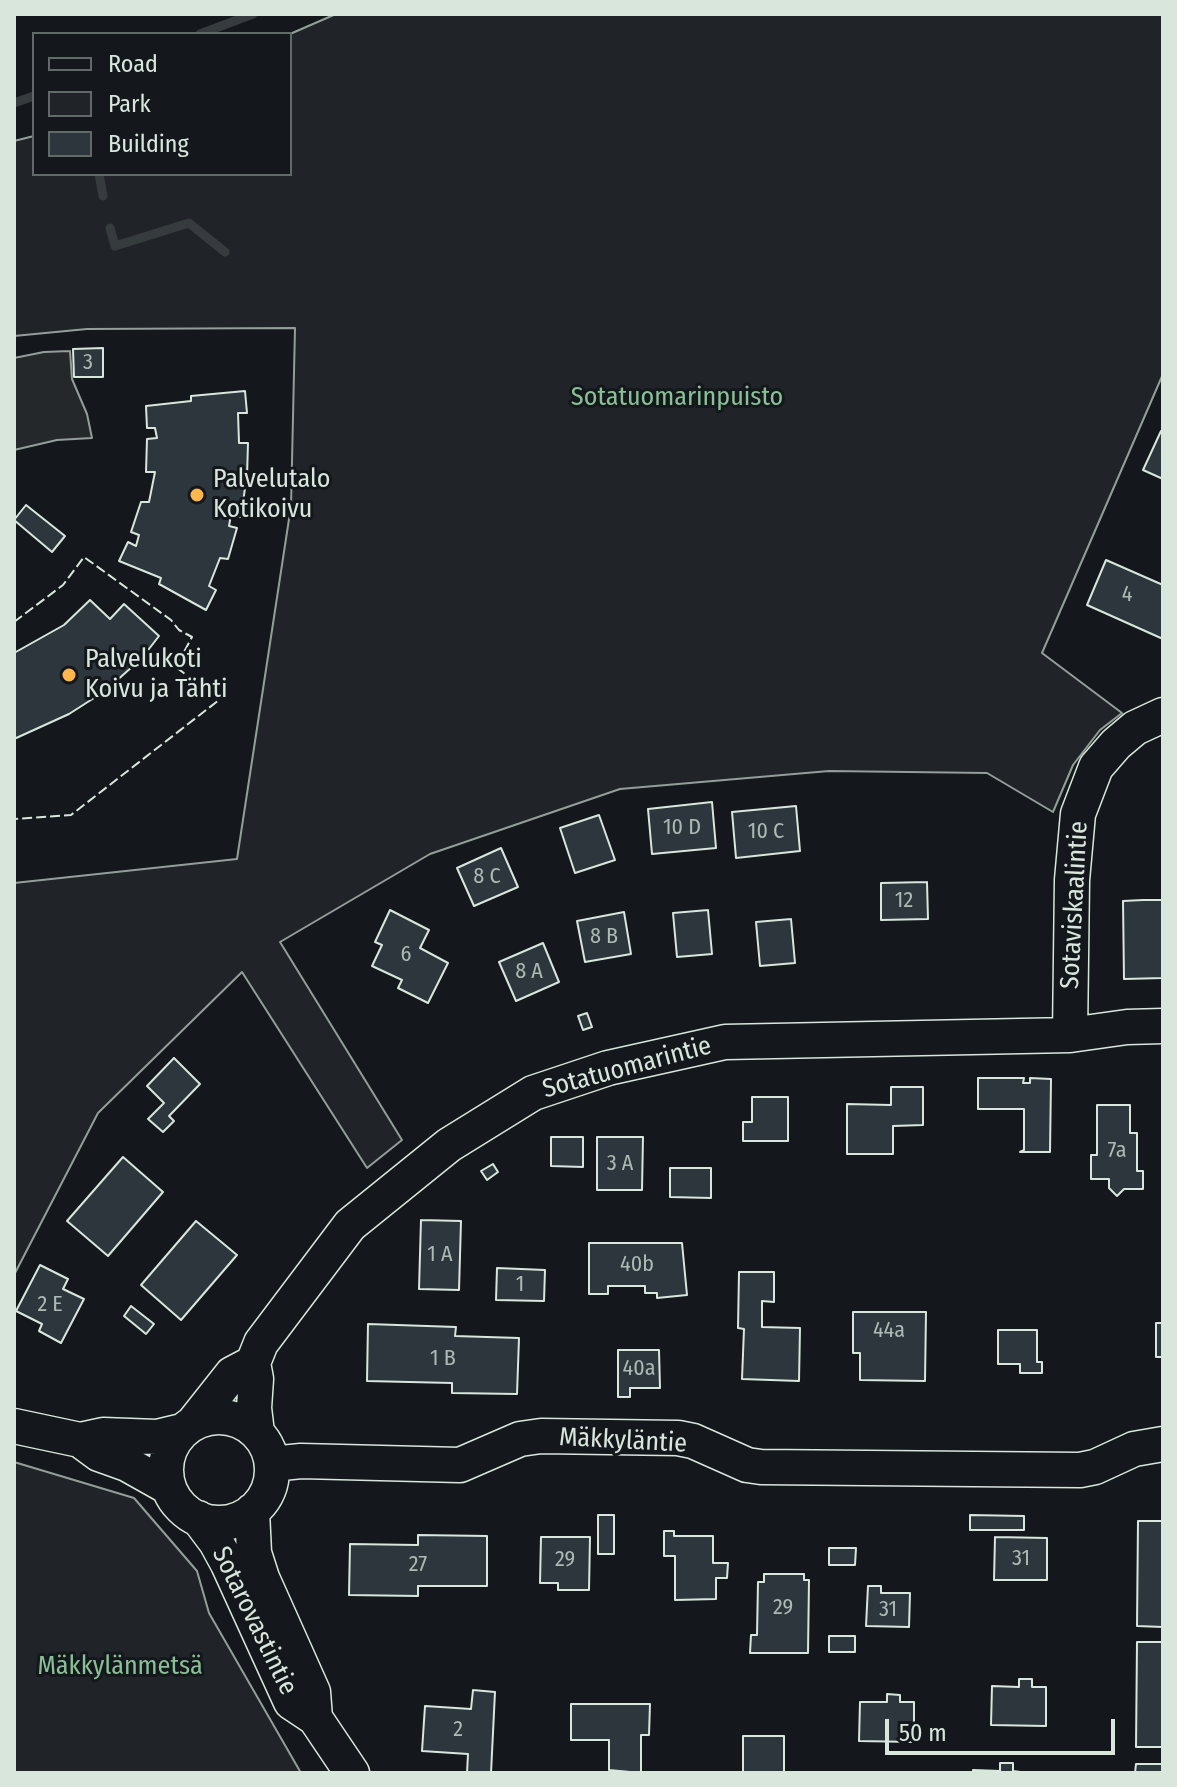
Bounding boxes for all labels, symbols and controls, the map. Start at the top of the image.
legend [32,32,292,176]
text: Road [108,50,158,78]
text: Park [108,90,151,118]
text: Building [108,130,189,158]
house number: 3 [83,350,93,376]
park label: Sotatuomarinpuisto [571,382,783,414]
place label: Palvelutalo Kotikoivu [213,464,330,526]
marker: Palvelutalo Kotikoivu [188,486,206,504]
house number: 4 [1122,582,1132,608]
place label: Palvelukoti Koivu ja Tähti [85,644,228,706]
marker: Palvelukoti Koivu ja Tähti [60,666,78,684]
house number: 10 D [663,815,701,841]
house number: 10 C [748,819,784,845]
street label: Sotaviskaalintie [1055,820,1095,990]
house number: 8 C [473,864,501,890]
house number: 12 [895,888,913,914]
house number: 8 B [590,924,618,950]
house number: 6 [401,942,411,968]
house number: 8 A [515,959,543,985]
street label: Sotatuomarintie [539,1030,715,1106]
house number: 7a [1107,1138,1127,1164]
house number: 3 A [607,1151,633,1177]
house number: 1 A [427,1242,453,1268]
house number: 40b [620,1252,654,1278]
house number: 1 [516,1272,524,1298]
house number: 2 E [37,1292,63,1318]
house number: 44a [873,1318,905,1344]
house number: 1 B [430,1346,456,1372]
house number: 40a [623,1356,655,1382]
street label: Mäkkyläntie [558,1422,688,1460]
street label: Sotarovastintie [205,1542,303,1700]
house number: 31 [1012,1546,1030,1572]
house number: 29 [555,1547,575,1573]
house number: 27 [409,1552,427,1578]
house number: 29 [773,1595,793,1621]
house number: 31 [879,1597,897,1623]
park label: Mäkkylänmetsä [37,1651,203,1683]
scale bar [889,1703,1119,1753]
house number: 2 [453,1717,463,1743]
text: 50 m [899,1719,947,1747]

